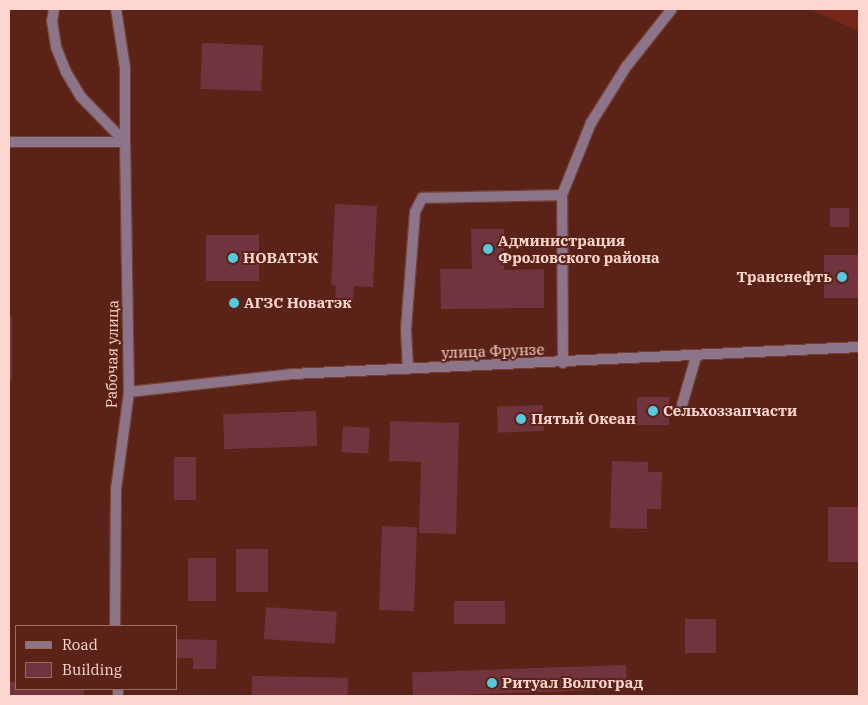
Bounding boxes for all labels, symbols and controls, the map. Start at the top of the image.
place label: Администрация Фроловского района [498,231,660,266]
marker: Администрация Фроловского района [482,243,494,255]
place label: НОВАТЭК [243,249,319,267]
marker: НОВАТЭК [227,252,239,264]
place label: Транснефть [737,268,832,286]
marker: Транснефть [836,271,848,283]
place label: АГЗС Новатэк [244,294,351,312]
marker: АГЗС Новатэк [228,297,240,309]
street label: Рабочая улица [102,300,122,408]
street label: улица Фрунзе [441,340,545,362]
place label: Сельхоззапчасти [663,402,797,420]
marker: Сельхоззапчасти [647,405,659,417]
place label: Пятый Океан [531,410,636,428]
marker: Пятый Океан [515,413,527,425]
legend [15,625,178,690]
text: Road [62,635,98,654]
text: Building [62,660,122,679]
place label: Ритуал Волгоград [502,674,643,692]
marker: Ритуал Волгоград [486,677,498,689]

